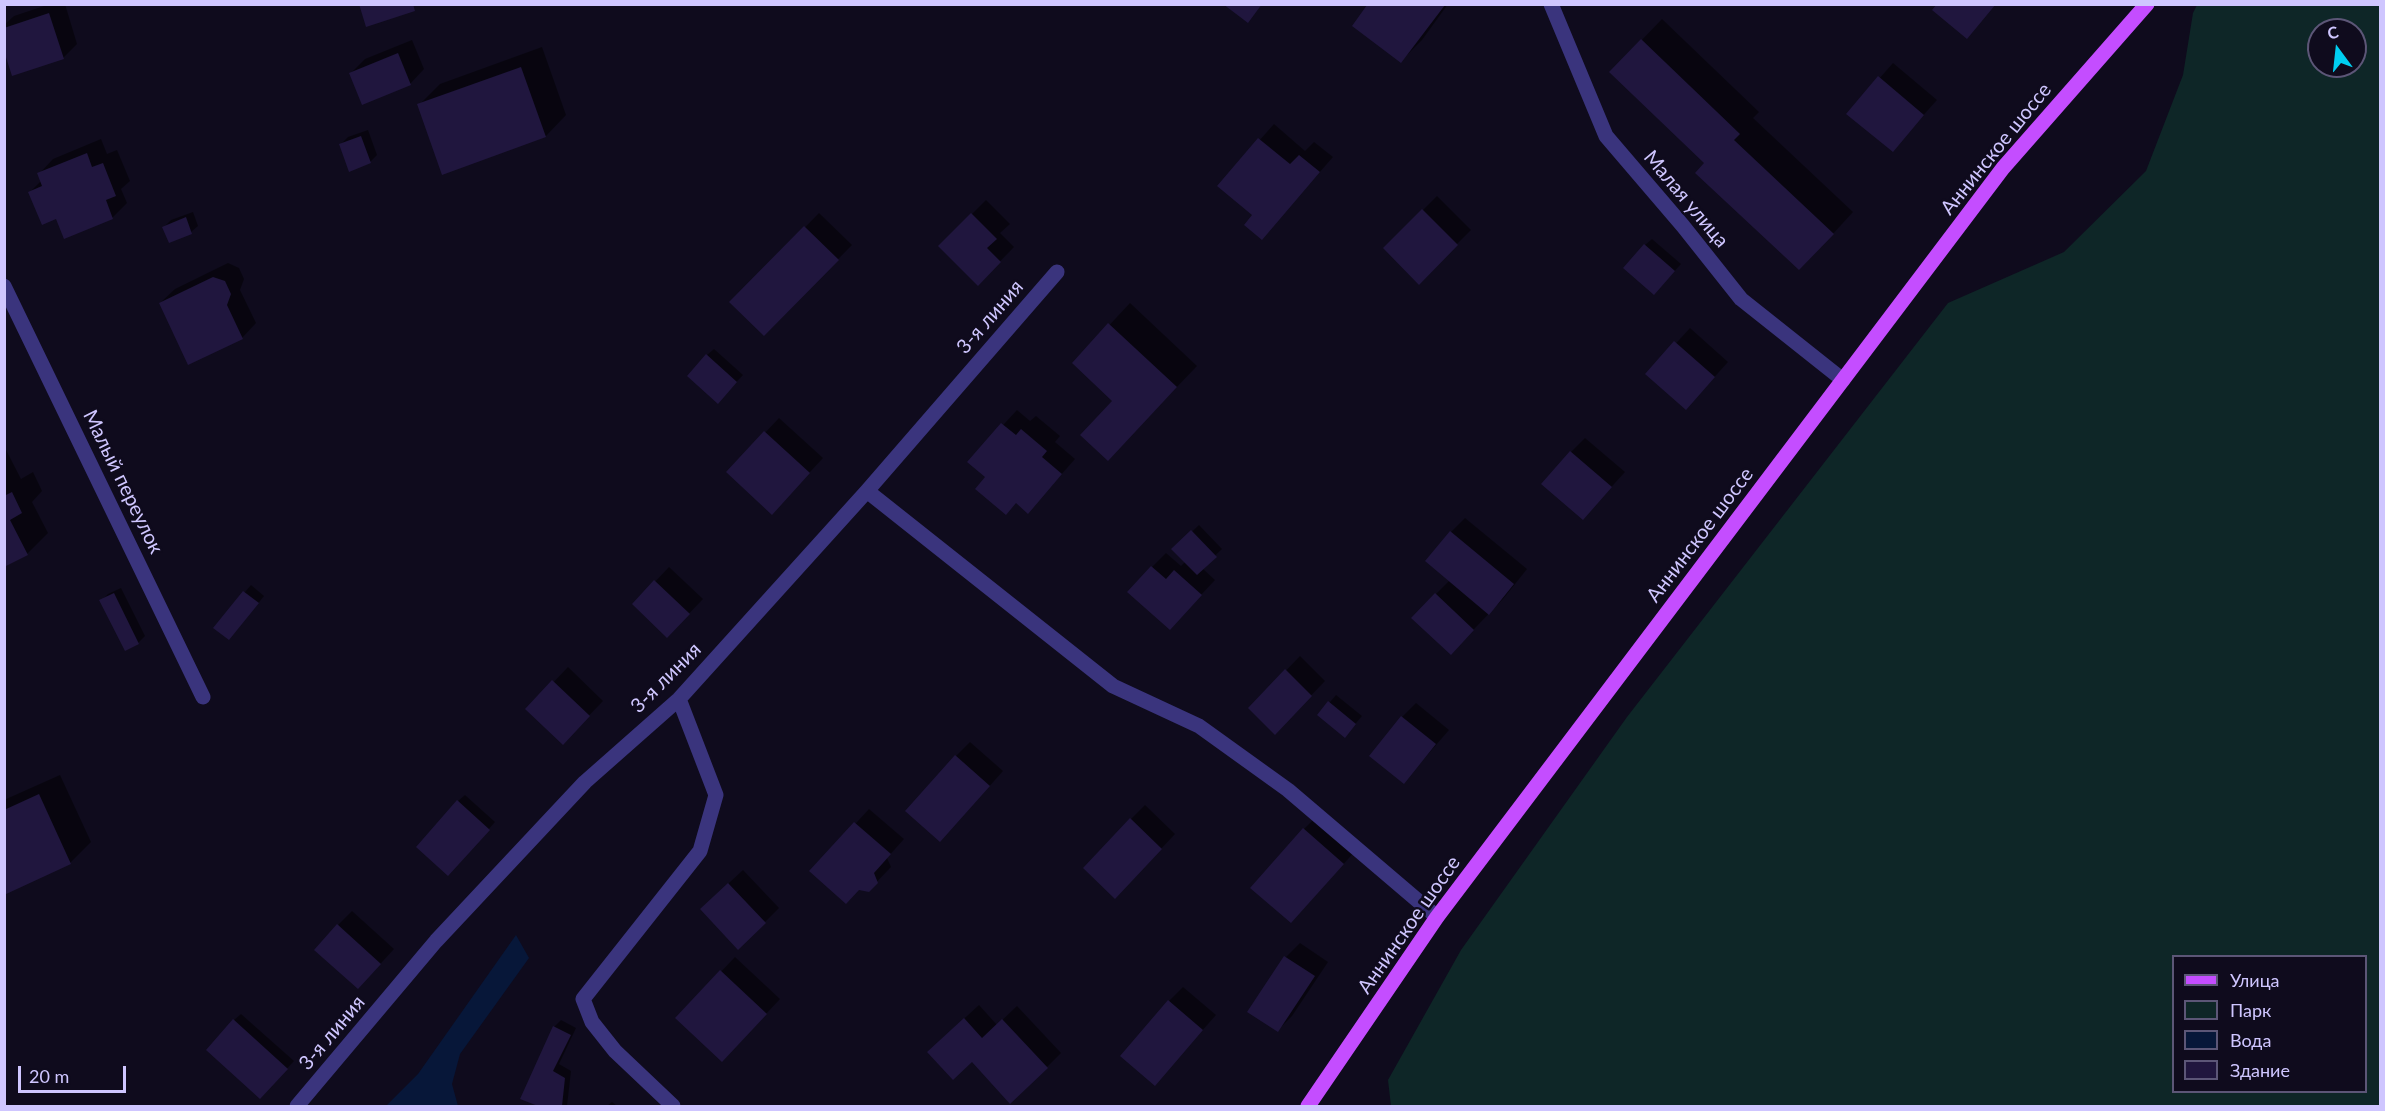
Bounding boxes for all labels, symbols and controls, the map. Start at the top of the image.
north arrow [2307,18,2367,78]
text: С [2325,22,2340,43]
street label: Аннинское шоссе [1936,78,2056,220]
street label: Малая улица [1638,146,1734,252]
street label: 3-я линия [951,275,1029,359]
street label: Малый переулок [78,406,168,558]
street label: Аннинское шоссе [1642,463,1758,607]
street label: 3-я линия [626,638,706,718]
street label: Аннинское шоссе [1353,852,1465,998]
legend [2172,955,2367,1093]
text: Улица [2230,969,2280,991]
street label: 3-я линия [294,991,370,1075]
text: Парк [2230,999,2271,1021]
text: Вода [2230,1029,2271,1051]
scale bar [21,1054,129,1092]
text: Здание [2230,1059,2290,1081]
text: 20 m [29,1065,69,1087]

